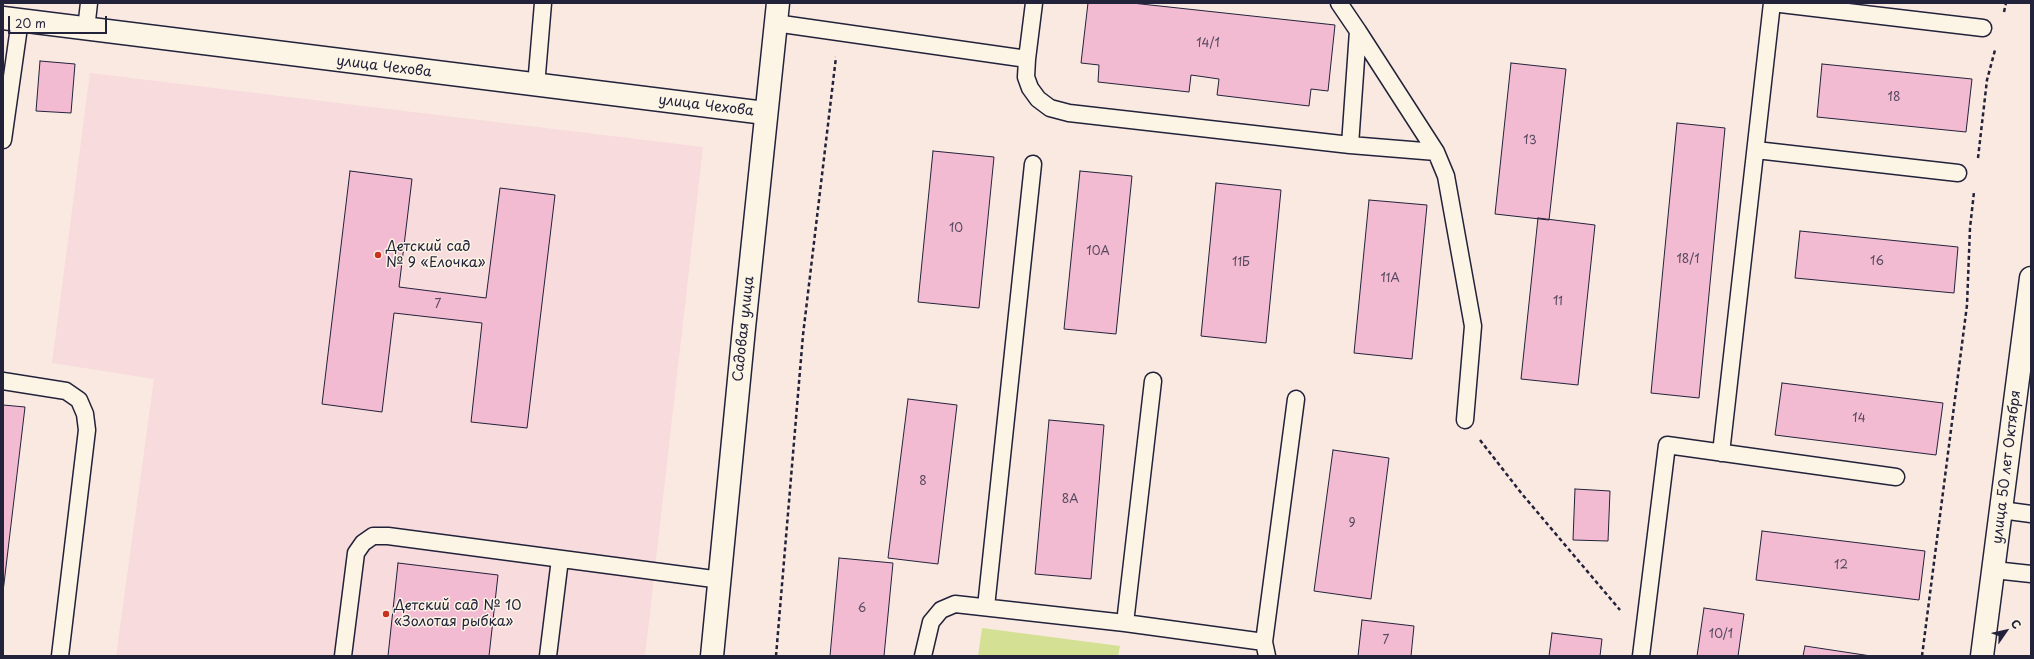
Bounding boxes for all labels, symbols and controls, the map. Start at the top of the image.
scale bar [10,8,109,34]
text: 20 m [15,14,46,32]
house number: 14/1 [1196,37,1220,51]
street label: улица Чехова [335,53,433,81]
house number: 18 [1888,91,1900,105]
street label: улица Чехова [657,92,755,120]
house number: 13 [1523,134,1537,148]
house number: 10 [949,222,963,236]
place label: Детский сад № 9 «Елочка» [386,239,486,272]
house number: 10А [1086,245,1110,259]
marker: Детский сад № 9 «Елочка» [373,250,383,260]
house number: 18/1 [1676,253,1700,267]
house number: 16 [1870,255,1884,269]
house number: 11Б [1232,256,1250,270]
house number: 11А [1380,272,1400,286]
street label: Садовая улица [730,276,758,382]
house number: 11 [1553,295,1563,309]
house number: 7 [435,298,441,312]
street label: улица 50 лет Октября [1989,389,2025,545]
house number: 14 [1852,412,1866,426]
house number: 8 [919,475,927,489]
house number: 8А [1062,493,1078,507]
house number: 9 [1348,517,1356,531]
house number: 12 [1834,559,1848,573]
place label: Детский сад № 10 «Золотая рыбка» [394,598,521,630]
house number: 6 [858,602,866,616]
marker: Детский сад № 10 «Золотая рыбка» [381,609,391,619]
north arrow [1986,611,2026,651]
text: С [2007,616,2026,632]
house number: 10/1 [1709,628,1733,642]
house number: 7 [1383,634,1389,648]

